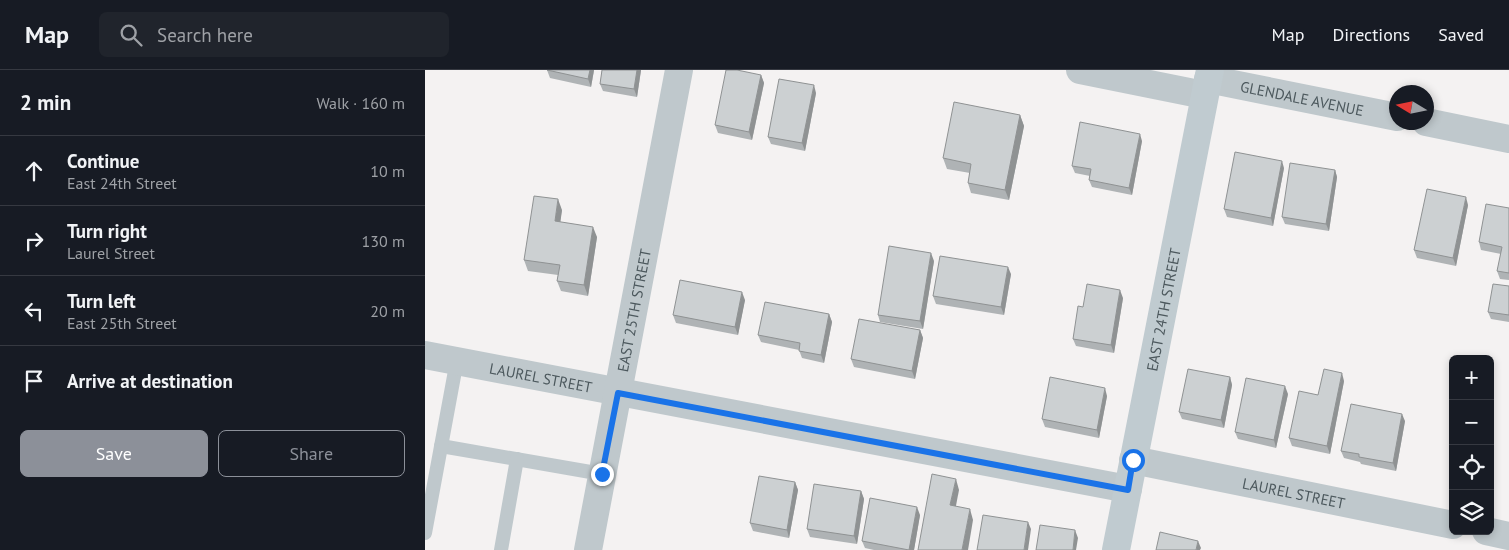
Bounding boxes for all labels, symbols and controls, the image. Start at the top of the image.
search box [99,12,449,57]
text: Map [25,19,69,50]
icon: search [117,21,145,49]
text: Search here [157,23,253,47]
text: Map [1272,23,1304,46]
text: Directions [1332,23,1410,46]
text: Saved [1438,23,1484,46]
street label: GLENDALE AVENUE [1239,76,1365,120]
north arrow [1389,85,1434,130]
text: 2 min [20,89,71,116]
text: Walk · 160 m [316,93,405,113]
text: Continue [67,149,139,173]
icon: ahead [20,157,48,185]
text: 10 m [370,161,405,181]
text: East 24th Street [67,173,177,193]
text: Turn right [67,219,147,243]
icon: right [20,227,48,255]
text: 130 m [362,231,405,251]
text: Laurel Street [67,243,155,263]
street label: EAST 25TH STREET [612,246,655,373]
street label: EAST 24TH STREET [1142,246,1185,373]
text: Turn left [67,289,136,313]
icon: left [20,297,48,325]
text: 20 m [370,301,405,321]
text: East 25th Street [67,313,177,333]
map controls [1449,355,1494,535]
button: + [1449,355,1494,400]
street label: LAUREL STREET [488,358,595,396]
icon: arrive [20,367,48,395]
text: Arrive at destination [67,369,233,393]
button: − [1449,400,1494,445]
button: Save [20,430,208,477]
button: Share [218,430,405,477]
button: locate [1449,445,1494,490]
route start [1122,449,1145,472]
route end [591,463,614,486]
street label: LAUREL STREET [1241,473,1347,512]
button: layers [1449,490,1494,535]

